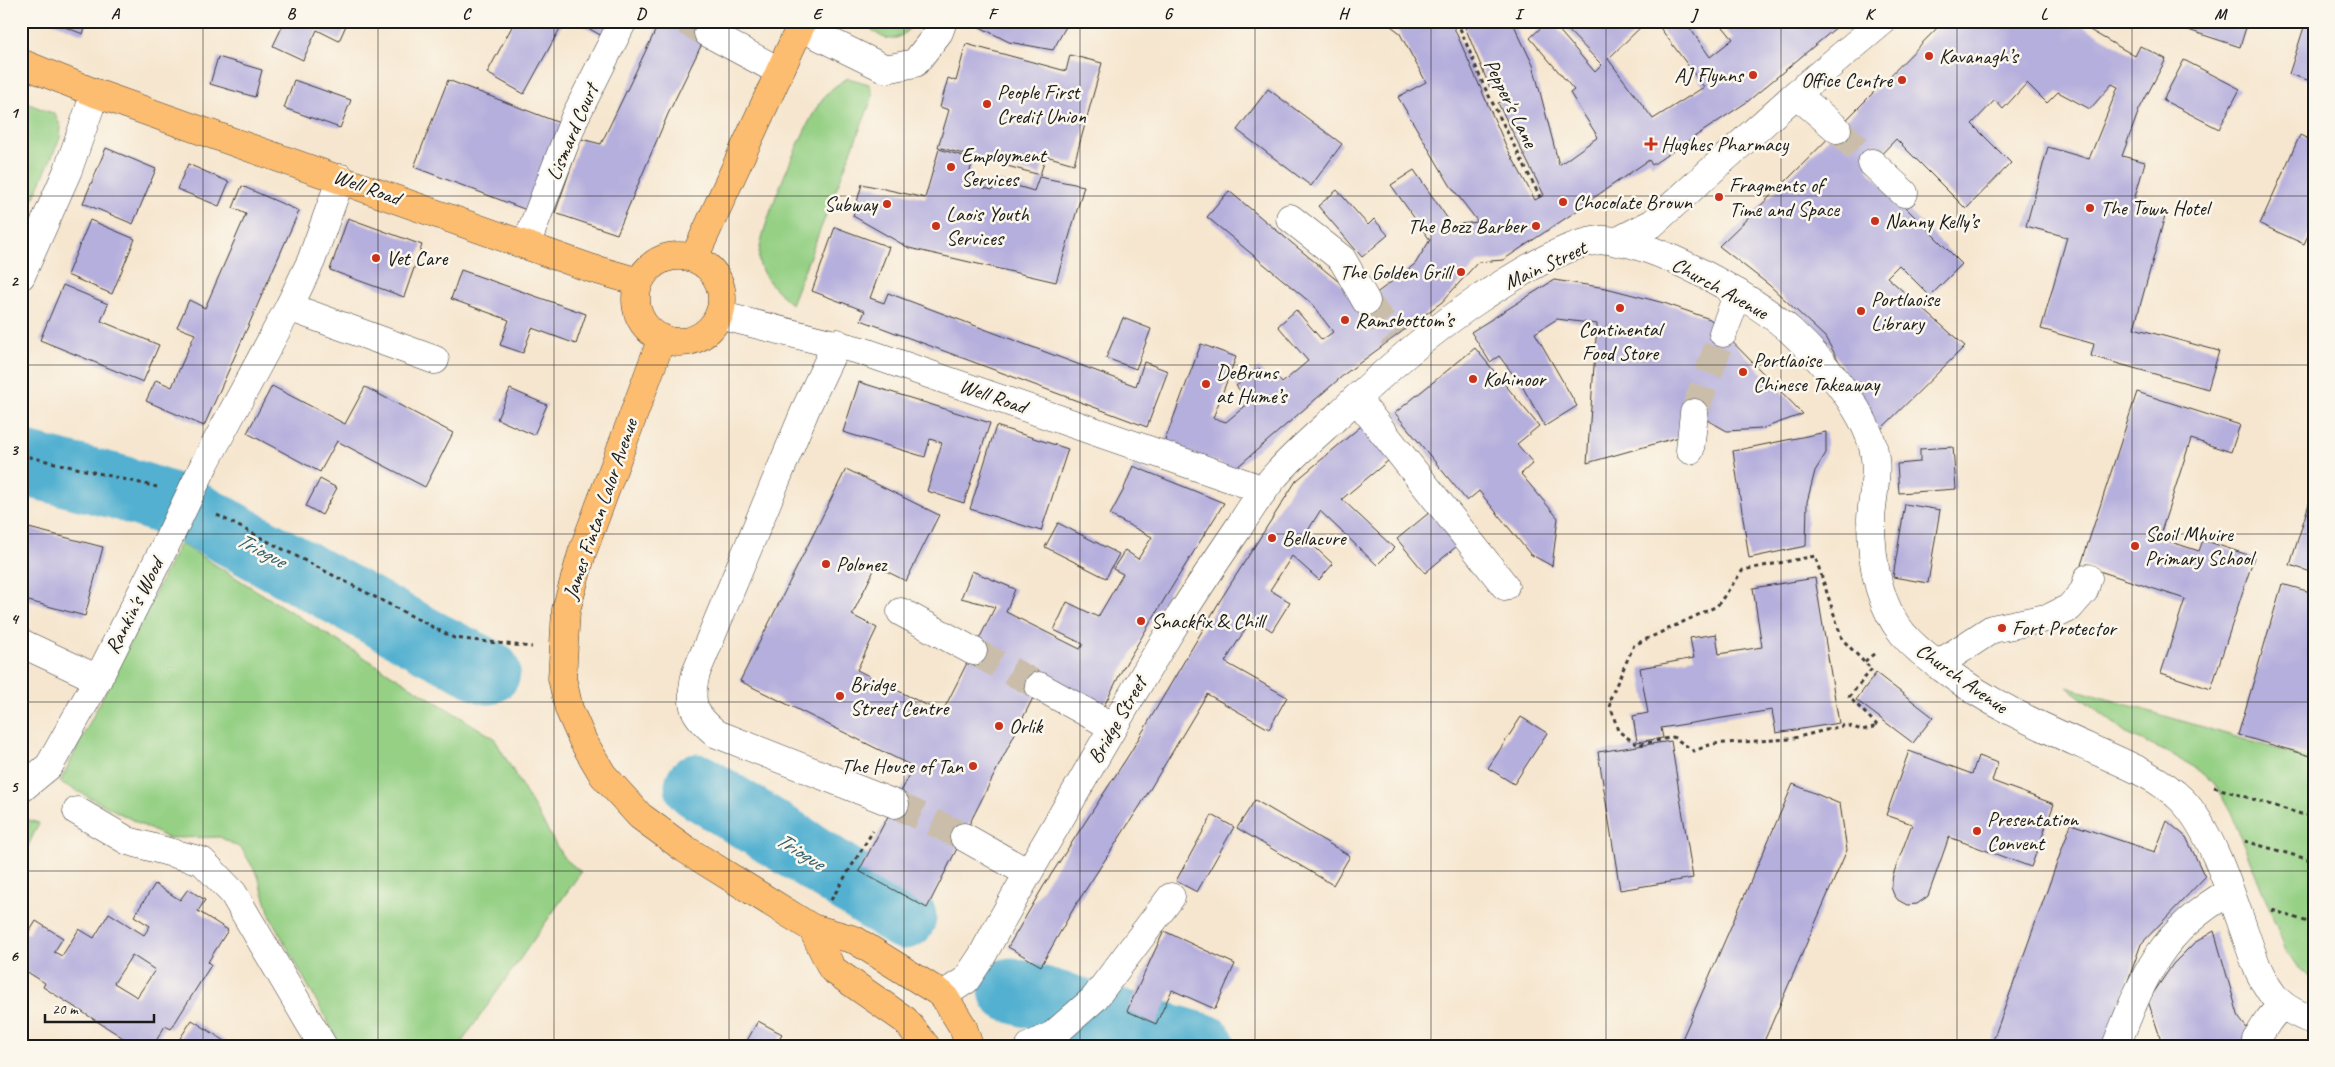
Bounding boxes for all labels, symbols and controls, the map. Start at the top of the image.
text: A [111,4,121,24]
text: B [287,4,297,24]
text: C [462,4,472,24]
text: D [636,4,647,24]
text: E [813,4,824,24]
text: F [988,4,999,24]
text: G [1164,4,1174,24]
text: H [1338,4,1350,24]
text: I [1515,4,1525,24]
text: J [1690,4,1699,24]
text: K [1865,4,1877,24]
text: L [2041,4,2049,24]
text: M [2214,4,2228,24]
place label: Kavanagh’s [1939,43,2019,69]
marker: Kavanagh’s [1923,50,1935,62]
street label: Pepper's Lane [1478,54,1544,153]
place label: AJ Flynns [1674,62,1745,88]
place label: Office Centre [1801,67,1893,93]
marker: AJ Flynns [1747,69,1759,81]
marker: Office Centre [1896,74,1908,86]
street label: Lismard Court [540,77,605,184]
place label: People First Credit Union [997,79,1086,129]
marker: People First Credit Union [981,98,993,110]
text: 1 [10,103,19,123]
place label: Hughes Pharmacy [1661,131,1790,157]
marker: Hughes Pharmacy [1645,138,1657,150]
place label: Employment Services [961,142,1048,192]
marker: Employment Services [945,161,957,173]
street label: Well Road [330,163,407,212]
place label: Fragments of Time and Space [1729,172,1840,222]
place label: Chocolate Brown [1573,189,1693,215]
place label: Subway [824,191,879,217]
marker: Fragments of Time and Space [1713,191,1725,203]
place label: The Town Hotel [2100,195,2212,221]
marker: Chocolate Brown [1557,196,1569,208]
marker: Subway [881,198,893,210]
place label: Laois Youth Services [946,201,1029,251]
marker: The Town Hotel [2084,202,2096,214]
place label: Nanny Kelly’s [1885,208,1980,234]
place label: The Bozz Barber [1407,213,1527,239]
marker: Nanny Kelly’s [1869,215,1881,227]
marker: Laois Youth Services [930,220,942,232]
marker: The Bozz Barber [1530,220,1542,232]
street label: Main Street [1500,234,1592,295]
place label: Vet Care [386,245,449,271]
street label: Church Avenue [1667,251,1774,326]
marker: Vet Care [370,252,382,264]
place label: The Golden Grill [1339,259,1454,285]
marker: The Golden Grill [1455,266,1467,278]
text: 2 [10,271,19,291]
place label: Portlaoise Library [1871,286,1941,336]
marker: Continental Food Store [1614,302,1626,314]
marker: Portlaoise Library [1855,305,1867,317]
place label: Ramsbottom’s [1355,307,1455,333]
marker: Ramsbottom’s [1339,314,1351,326]
place label: Continental Food Store [1578,316,1665,366]
place label: Portlaoise Chinese Takeaway [1753,347,1881,397]
place label: DeBruns at Hume’s [1216,359,1288,409]
place label: Kohinoor [1483,366,1547,392]
marker: Portlaoise Chinese Takeaway [1737,366,1749,378]
street label: Well Road [956,372,1033,420]
marker: Kohinoor [1467,373,1479,385]
marker: DeBruns at Hume’s [1200,378,1212,390]
street label: James Fintan Lalor Avenue [557,414,643,604]
text: 3 [10,440,19,460]
place label: Scoil Mhuire Primary School [2145,521,2256,571]
place label: Bellacure [1282,525,1348,551]
water label: Triogue [232,526,294,576]
marker: Bellacure [1266,532,1278,544]
marker: Scoil Mhuire Primary School [2129,540,2141,552]
street label: Rankin's Wood [99,551,171,658]
place label: Polonez [836,551,888,577]
marker: Polonez [820,558,832,570]
place label: Snackfix & Chill [1151,608,1267,634]
text: 4 [10,609,19,629]
marker: Snackfix & Chill [1135,615,1147,627]
place label: Fort Protector [2012,615,2118,641]
marker: Fort Protector [1996,622,2008,634]
street label: Church Avenue [1911,637,2014,720]
street label: Bridge Street [1082,669,1154,768]
place label: Bridge Street Centre [850,671,951,721]
marker: Bridge Street Centre [834,690,846,702]
place label: Orlik [1009,713,1043,739]
marker: Orlik [993,720,1005,732]
place label: The House of Tan [841,753,964,779]
marker: The House of Tan [967,760,979,772]
text: 5 [11,777,20,797]
place label: Presentation Convent [1987,806,2079,856]
marker: Presentation Convent [1971,825,1983,837]
water label: Triogue [771,826,832,879]
text: 6 [10,946,19,966]
scale bar [45,992,154,1024]
text: 20 m [52,1000,79,1019]

